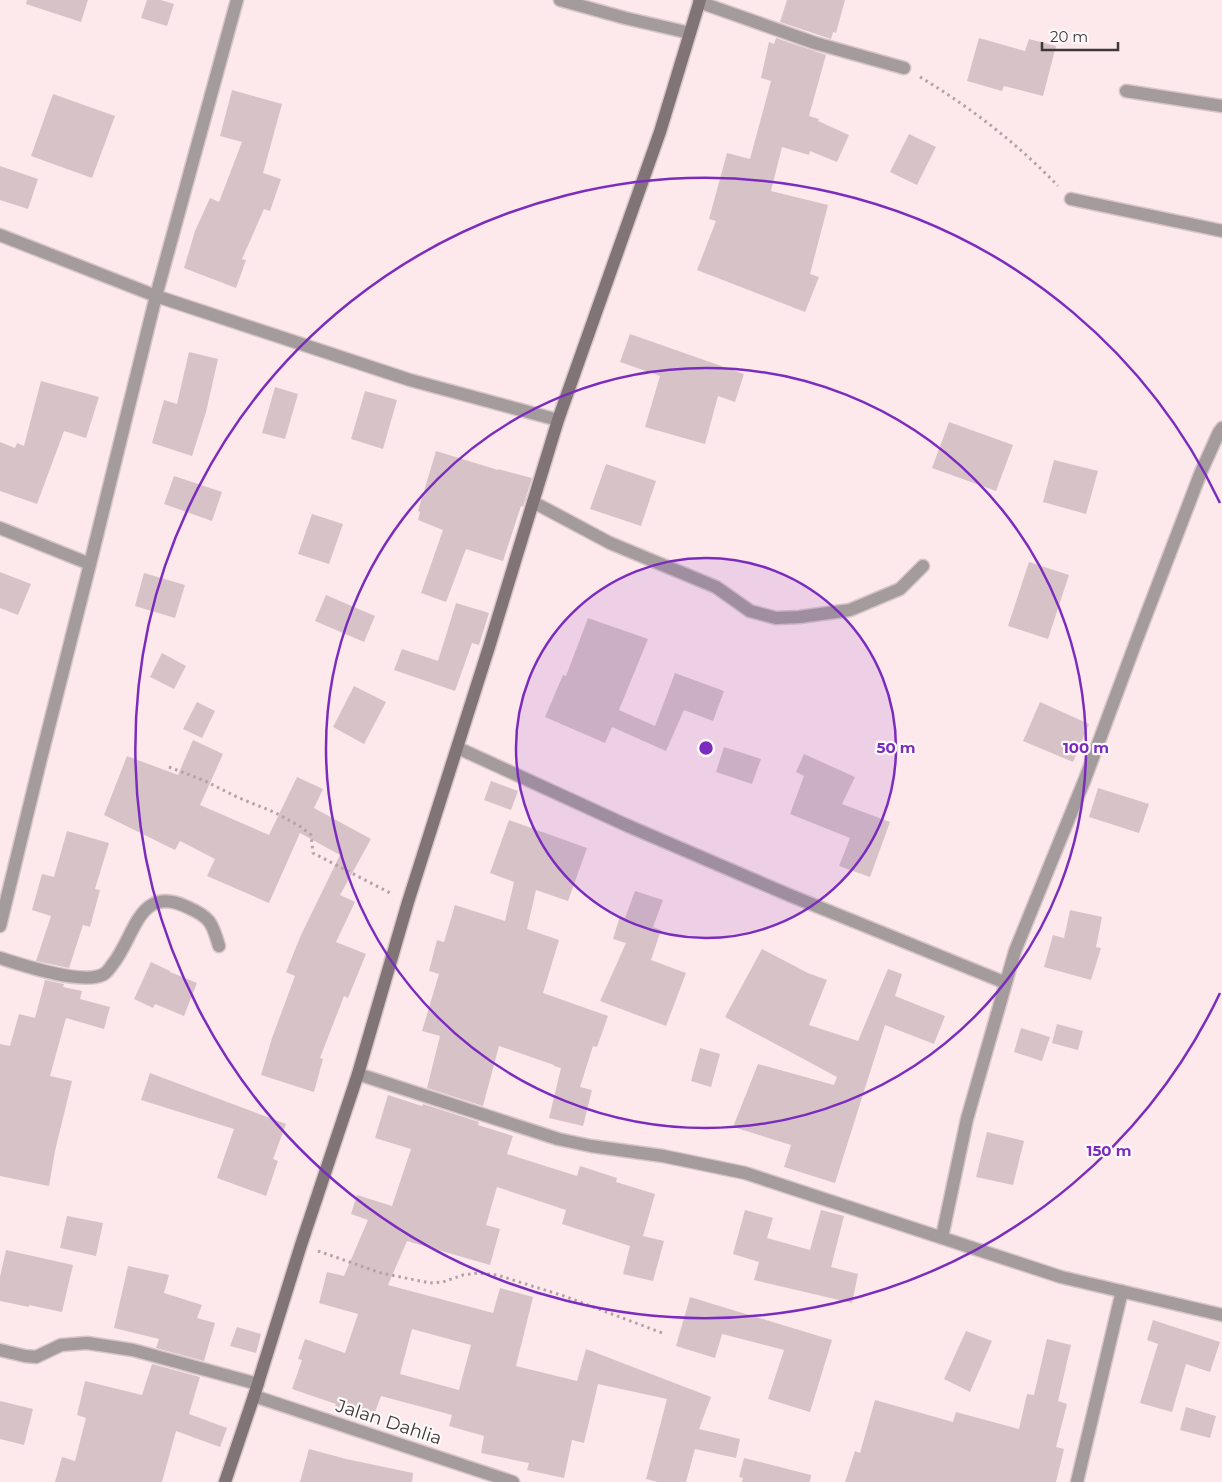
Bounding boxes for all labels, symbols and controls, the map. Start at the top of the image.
scale bar [1042,20,1118,52]
text: 20 m [1050,27,1088,46]
text: 50 m [876,738,916,757]
text: 100 m [1063,738,1109,757]
centre of rings [697,739,715,757]
text: 150 m [1087,1141,1131,1160]
street label: Jalan Dahlia [332,1394,445,1449]

